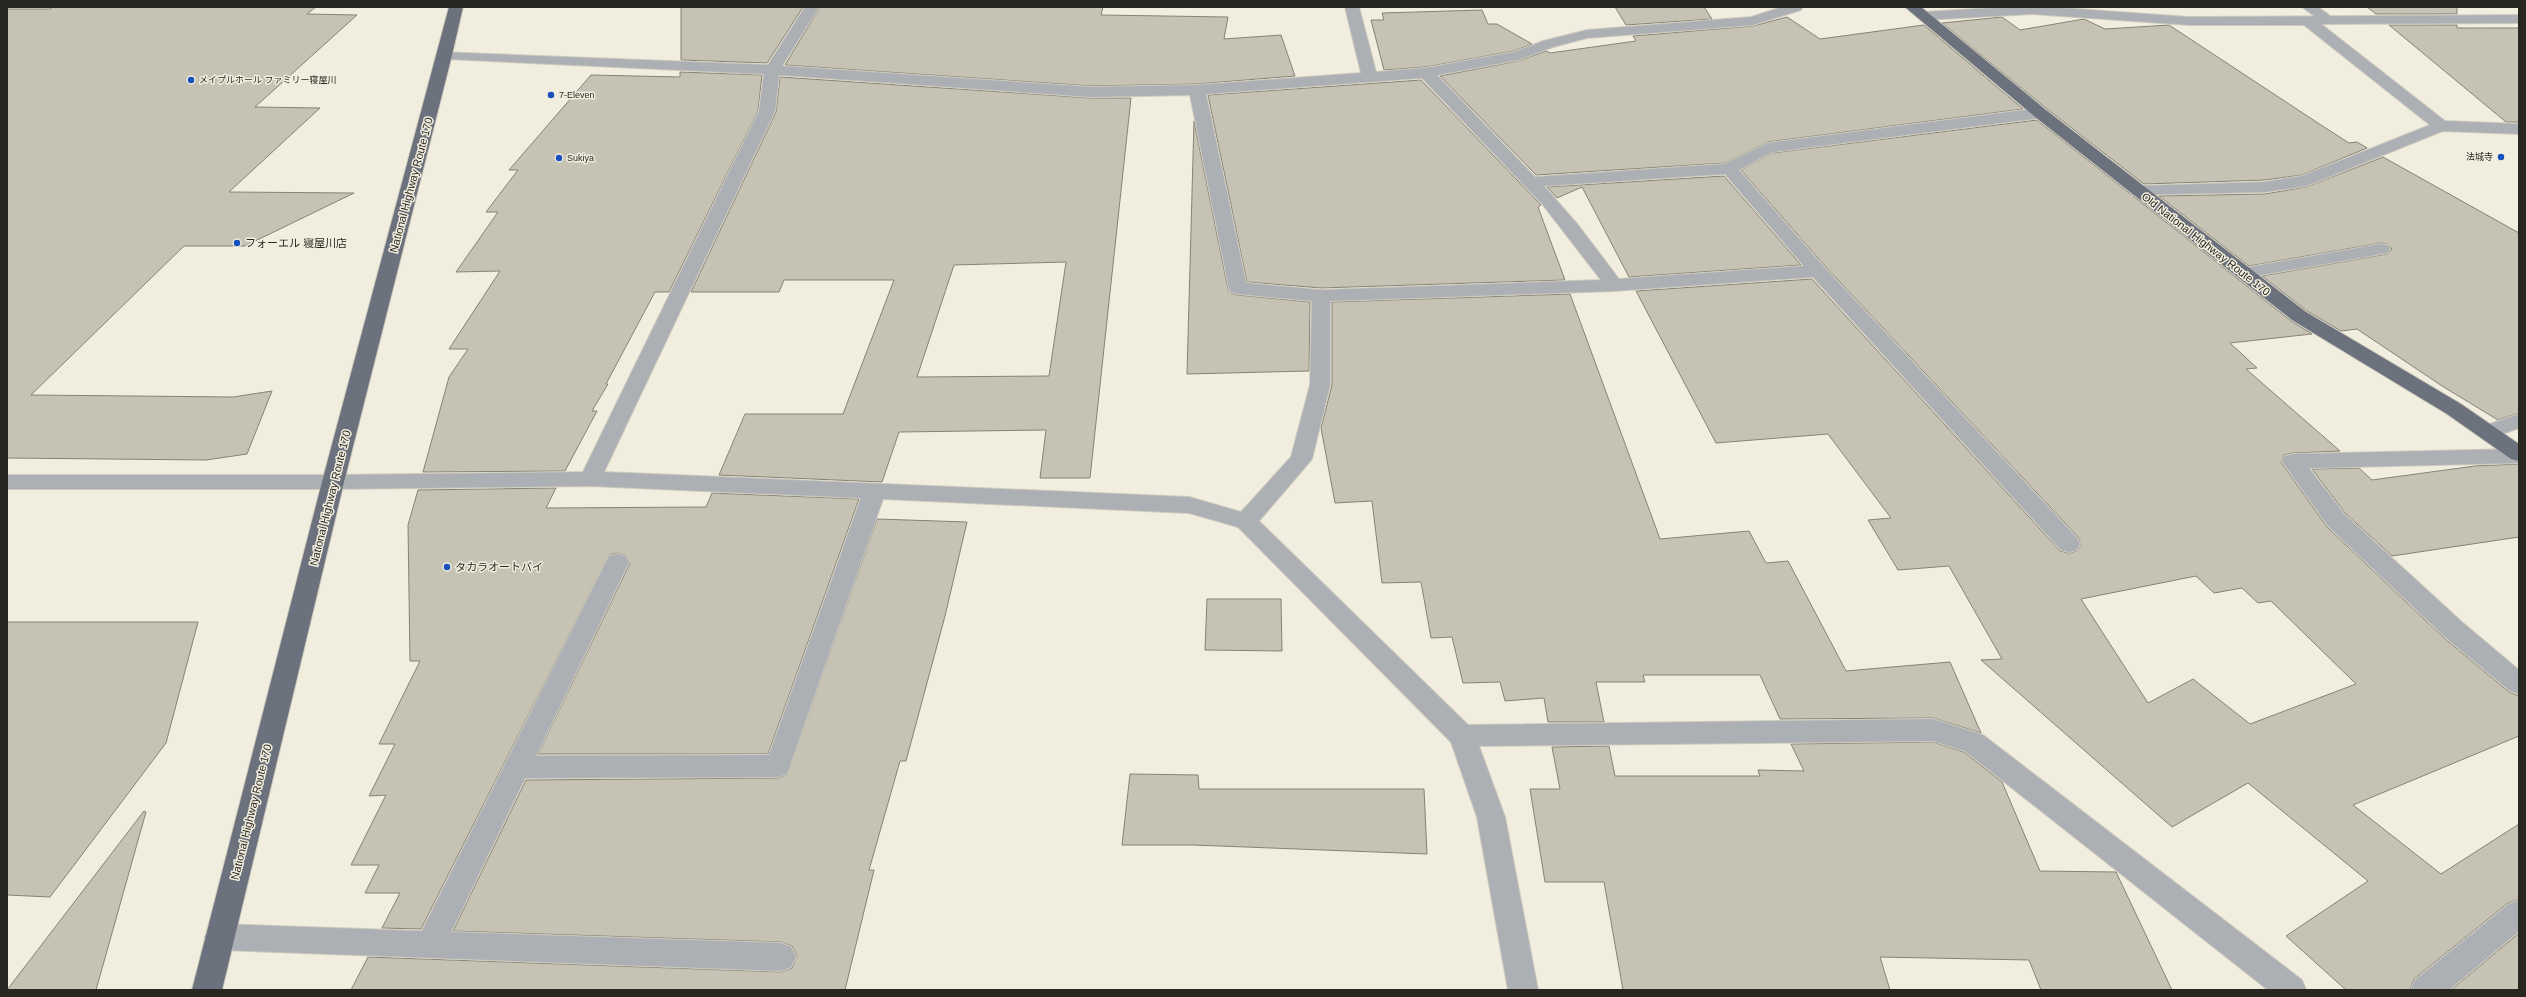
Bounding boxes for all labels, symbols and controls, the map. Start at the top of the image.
marker: メイプルホール ファミリー寝屋川 [186,75,196,85]
place label: メイプルホール ファミリー寝屋川 [199,75,337,85]
marker: 7-Eleven [546,90,556,100]
place label: 7-Eleven [559,90,595,100]
street label: National Highway Route 170 [387,116,435,254]
place label: 法城寺 [2466,152,2493,162]
marker: 法城寺 [2496,152,2506,162]
marker: Sukiya [554,153,564,163]
place label: Sukiya [567,153,594,163]
street label: Old National Highway Route 170 [2139,190,2273,298]
place label: フォーエル 寝屋川店 [245,237,347,249]
marker: フォーエル 寝屋川店 [232,238,242,248]
street label: National Highway Route 170 [307,429,353,567]
place label: タカラオートバイ [455,561,543,573]
marker: タカラオートバイ [442,562,452,572]
street label: National Highway Route 170 [228,743,274,881]

